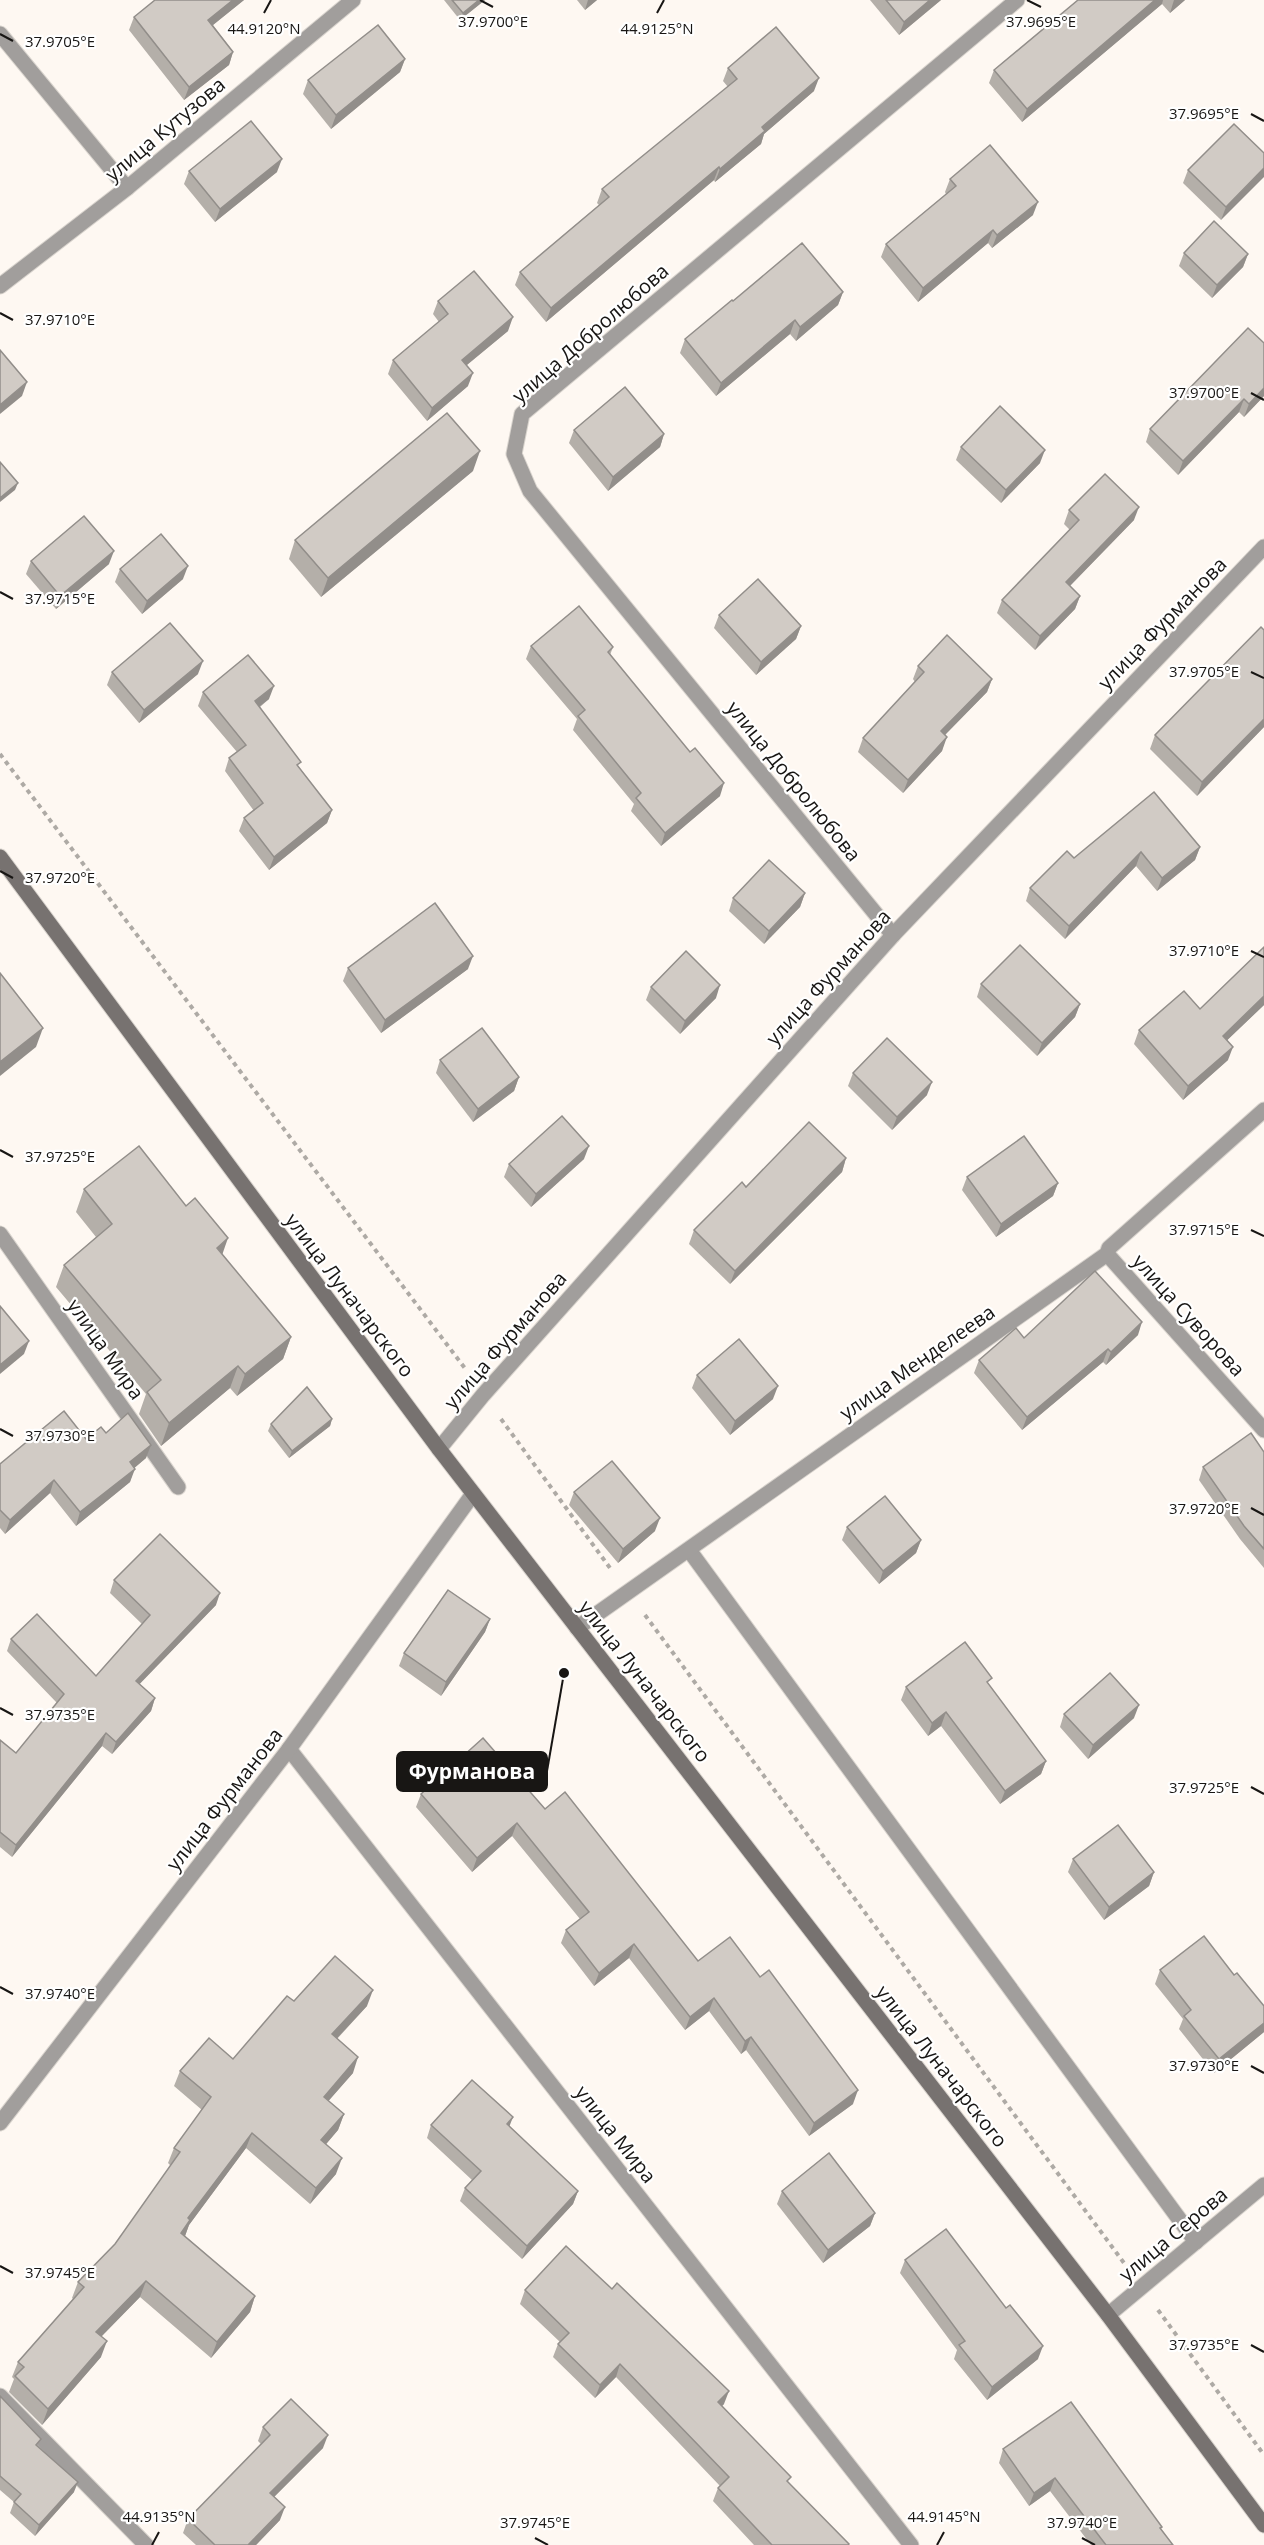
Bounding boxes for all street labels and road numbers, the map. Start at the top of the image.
street label: улица Кутузова [99,71,231,187]
street label: улица Добролюбова [506,257,674,409]
street label: улица Фурманова [1092,551,1232,695]
street label: улица Добролюбова [721,695,867,867]
street label: улица Фурманова [760,903,896,1051]
street label: улица Луначарского [279,1207,421,1383]
street label: улица Суворова [1127,1248,1251,1382]
street label: улица Фурманова [438,1265,572,1415]
street label: улица Мира [61,1293,151,1405]
street label: улица Менделеева [834,1298,1000,1426]
street label: улица Луначарского [573,1594,717,1768]
street label: улица Фурманова [160,1722,288,1876]
street label: улица Луначарского [870,1979,1014,2153]
street label: улица Мира [569,2080,663,2188]
street label: улица Серова [1113,2181,1233,2287]

